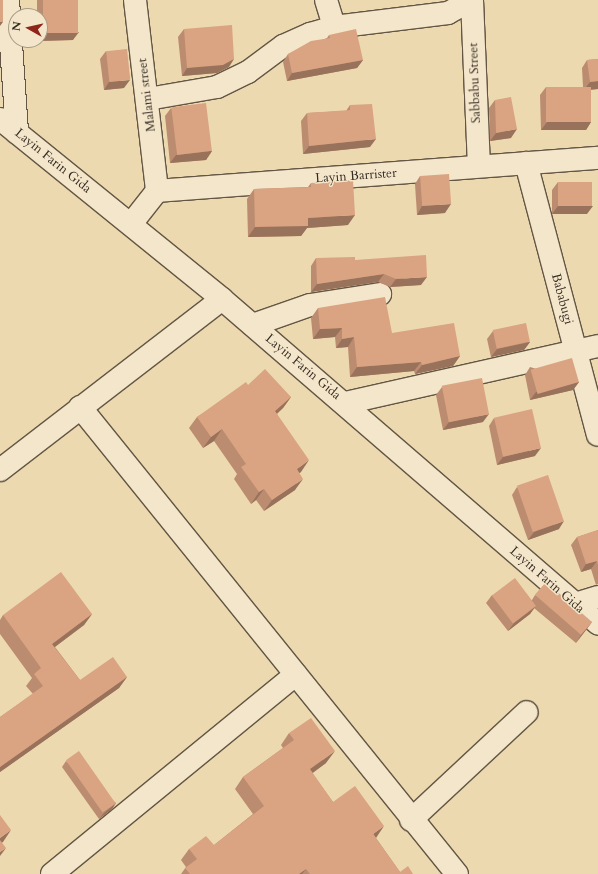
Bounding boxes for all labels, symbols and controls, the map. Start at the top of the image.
north arrow [8,8,48,48]
text: N [9,21,25,32]
street label: Sabbabu Street [466,42,484,124]
street label: Malami street [135,57,159,133]
street label: Layin Farin Gida [12,125,94,197]
street label: Layin Barrister [315,165,397,187]
street label: Bababugi [548,272,576,326]
street label: Layin Farin Gida [262,331,344,403]
street label: Layin Farin Gida [507,543,587,617]

